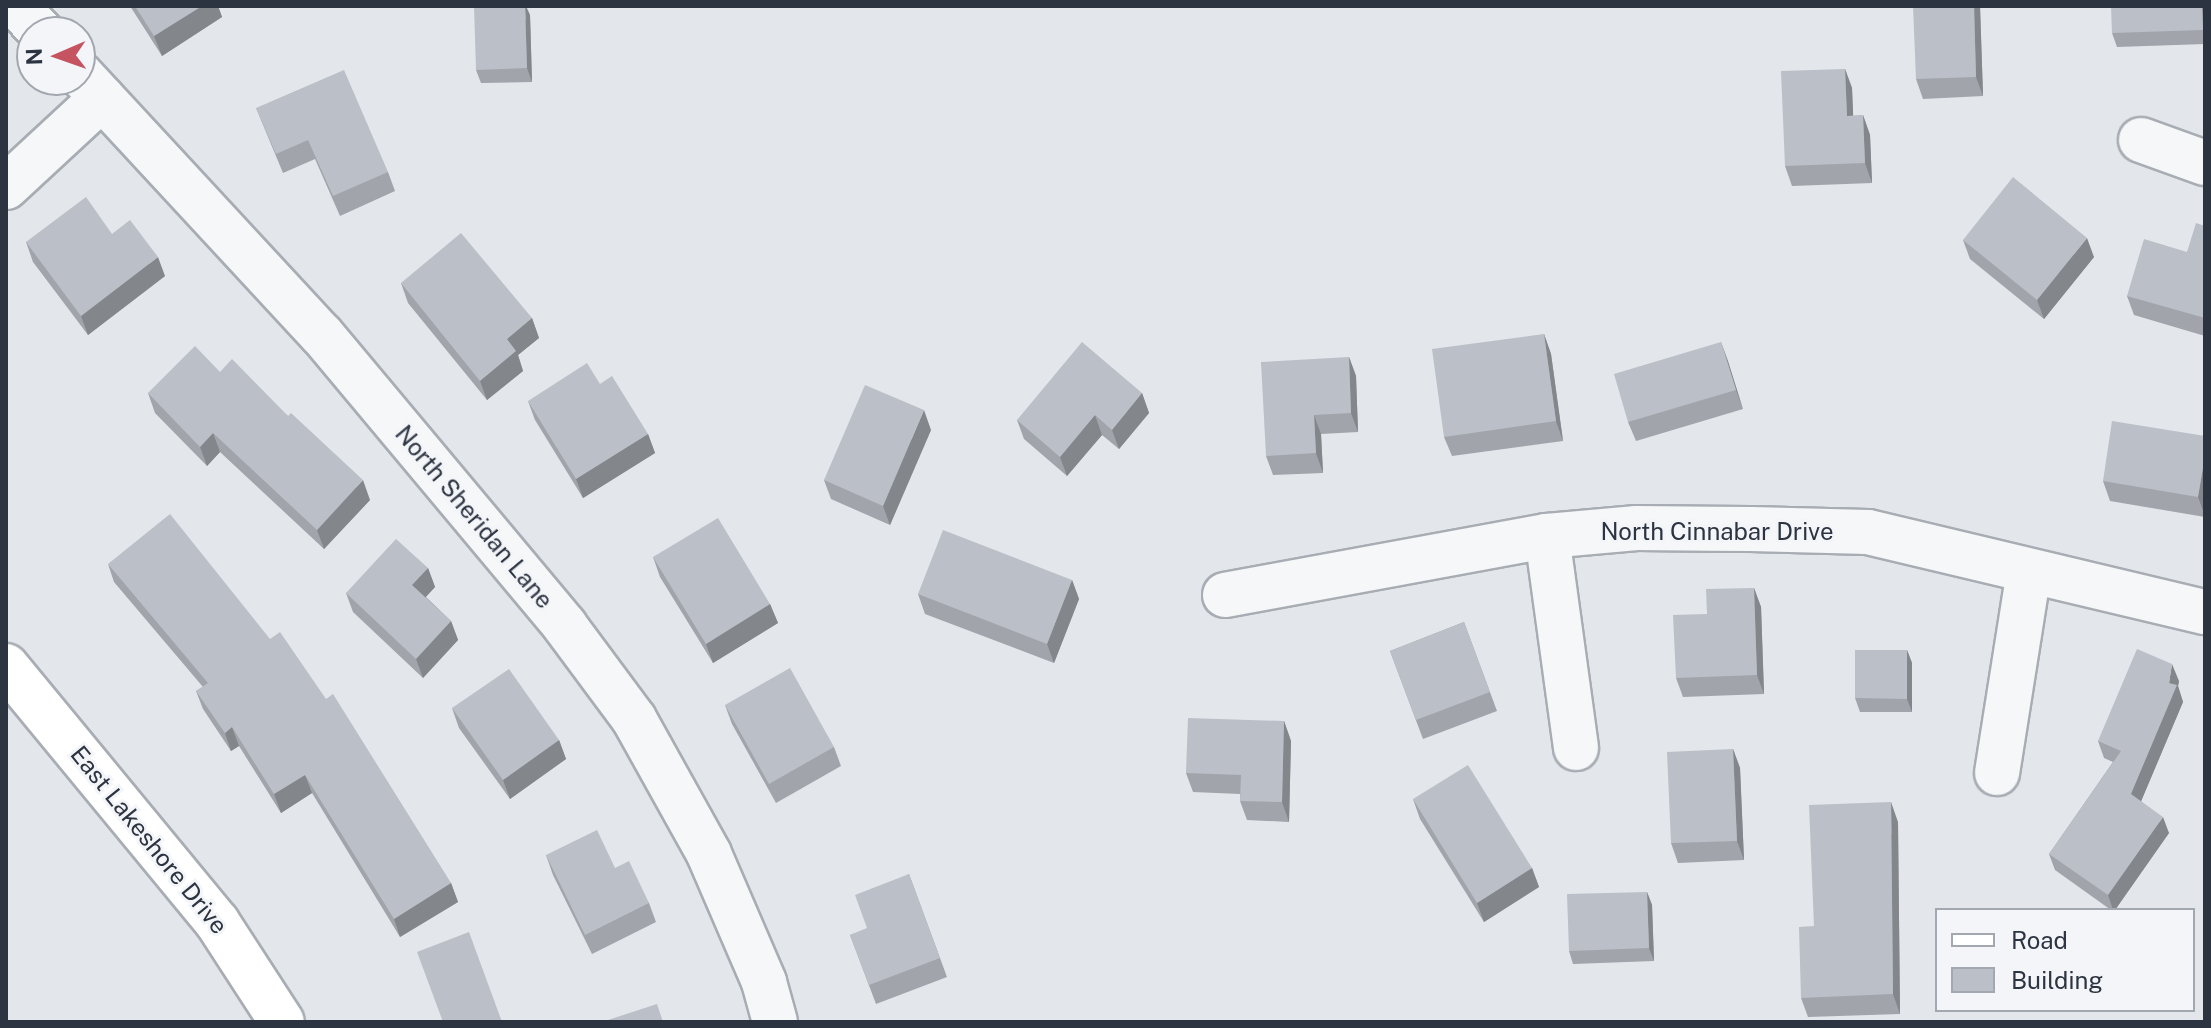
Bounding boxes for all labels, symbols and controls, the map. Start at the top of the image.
north arrow [16,16,96,96]
text: N [21,48,47,66]
street label: North Sheridan Lane [389,420,559,614]
street label: North Cinnabar Drive [1600,518,1834,546]
street label: East Lakeshore Drive [64,740,234,940]
legend [1935,908,2195,1012]
text: Road [2011,926,2068,954]
text: Building [2011,966,2103,994]

